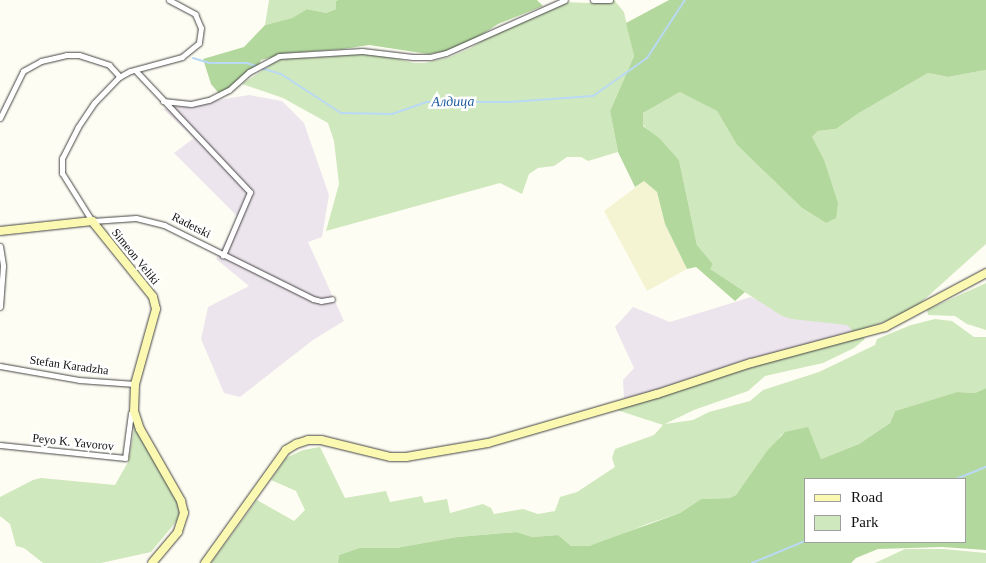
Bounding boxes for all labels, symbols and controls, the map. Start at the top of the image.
water label: Алдица [431,93,475,111]
street label: Radetski [169,210,213,242]
street label: Simeon Veliki [108,226,162,288]
street label: Stefan Karadzha [29,353,109,379]
street label: Peyo K. Yavorov [31,432,115,454]
legend [804,478,966,543]
text: Road [851,489,883,505]
text: Park [851,514,879,530]

